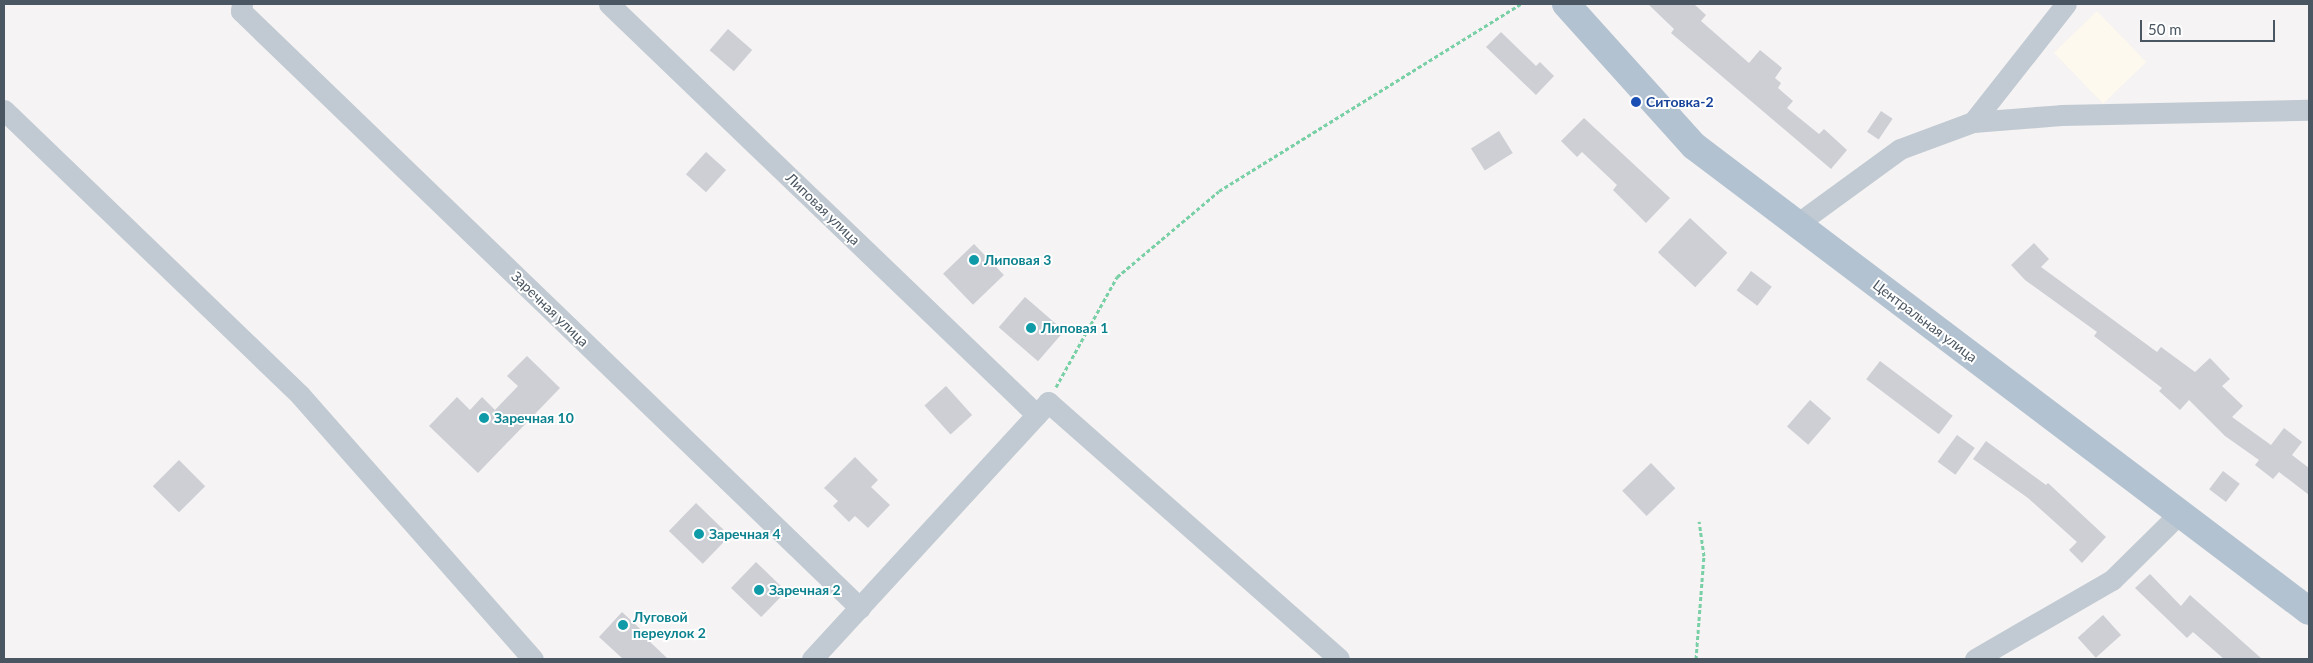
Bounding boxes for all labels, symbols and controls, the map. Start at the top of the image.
scale bar [2143,10,2278,42]
text: 50 m [2148,20,2182,38]
place label: Ситовка-2 [1646,94,1714,110]
marker: Ситовка-2 [1630,96,1642,108]
street label: Липовая улица [782,169,864,249]
place label: Липовая 3 [984,252,1051,268]
marker: Липовая 3 [968,254,980,266]
street label: Заречная улица [508,268,592,350]
street label: Центральная улица [1870,276,1980,366]
place label: Липовая 1 [1041,320,1108,336]
marker: Липовая 1 [1025,322,1037,334]
place label: Заречная 10 [494,410,574,426]
marker: Заречная 10 [478,412,490,424]
place label: Заречная 4 [709,526,781,542]
marker: Заречная 4 [693,528,705,540]
place label: Заречная 2 [769,582,841,598]
marker: Заречная 2 [753,584,765,596]
place label: Луговой переулок 2 [633,609,706,642]
marker: Луговой переулок 2 [617,619,629,631]

